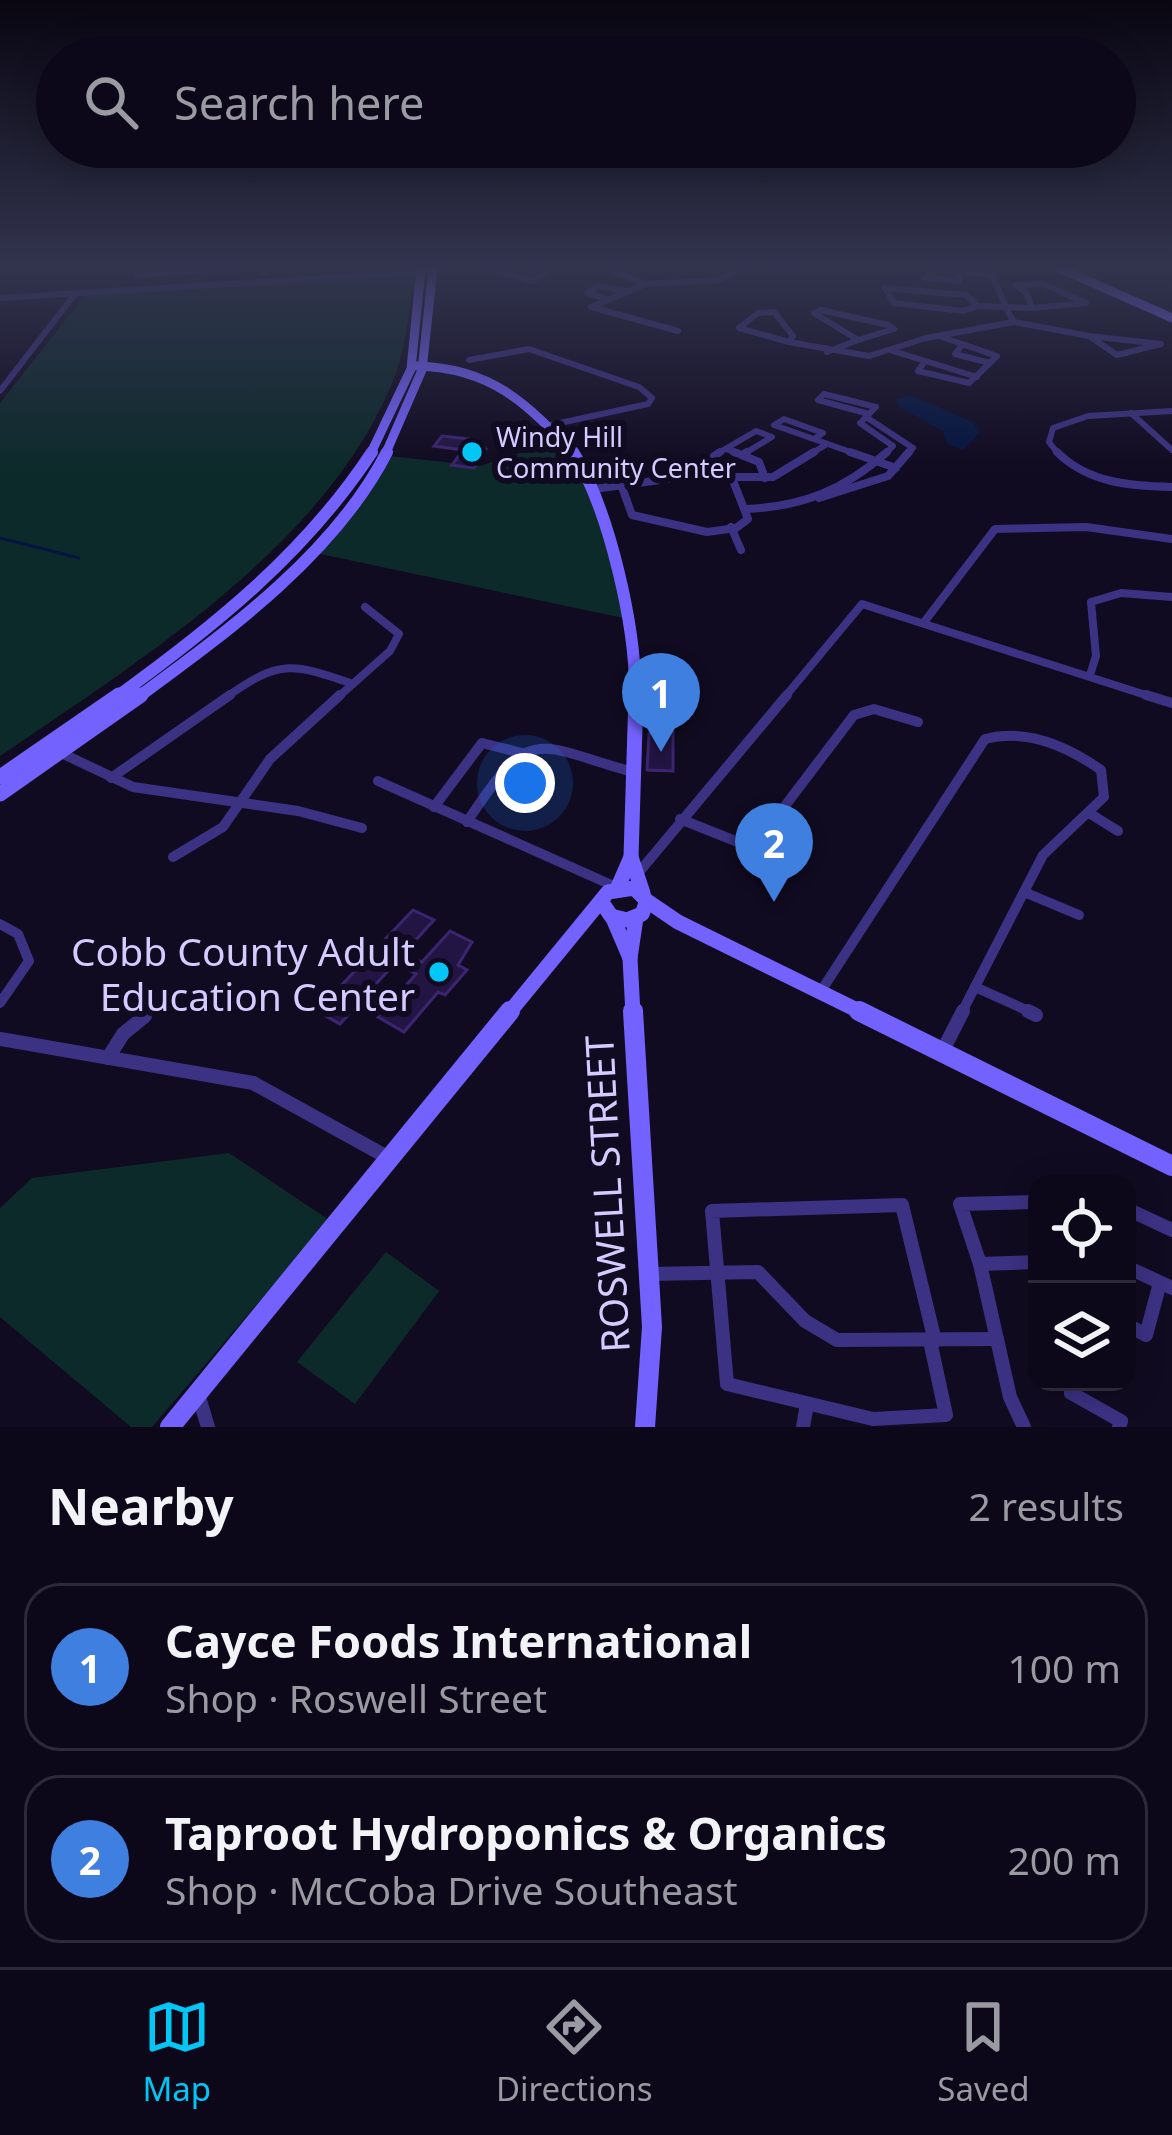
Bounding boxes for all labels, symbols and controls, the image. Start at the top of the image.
search box [36,36,1136,168]
icon: search [78,69,144,135]
text: Search here [174,72,424,133]
place label: Windy Hill Community Center [496,418,736,486]
marker: Windy Hill Community Center [459,439,485,465]
pin: 1 [622,653,700,752]
your location [495,753,555,813]
pin: 2 [735,803,813,902]
place label: Cobb County Adult Education Center [71,924,415,1022]
marker: Cobb County Adult Education Center [426,959,452,985]
street label: ROSWELL STREET [571,1034,641,1354]
map controls [1028,1175,1136,1391]
button: locate [1028,1175,1136,1283]
button: layers [1028,1283,1136,1391]
text: Nearby [48,1470,234,1540]
text: 2 results [969,1479,1124,1532]
text: Cayce Foods International [165,1610,752,1671]
text: 1 [79,1641,101,1694]
text: 100 m [1007,1641,1121,1694]
text: Shop · Roswell Street [165,1671,547,1724]
text: Taproot Hydroponics & Organics [165,1802,887,1863]
text: 2 [79,1833,101,1886]
text: 200 m [1007,1833,1121,1886]
text: Shop · McCoba Drive Southeast [165,1863,738,1916]
tab: Map [142,1994,211,2111]
tab: Directions [496,1994,653,2111]
tab: Saved [937,1994,1030,2111]

